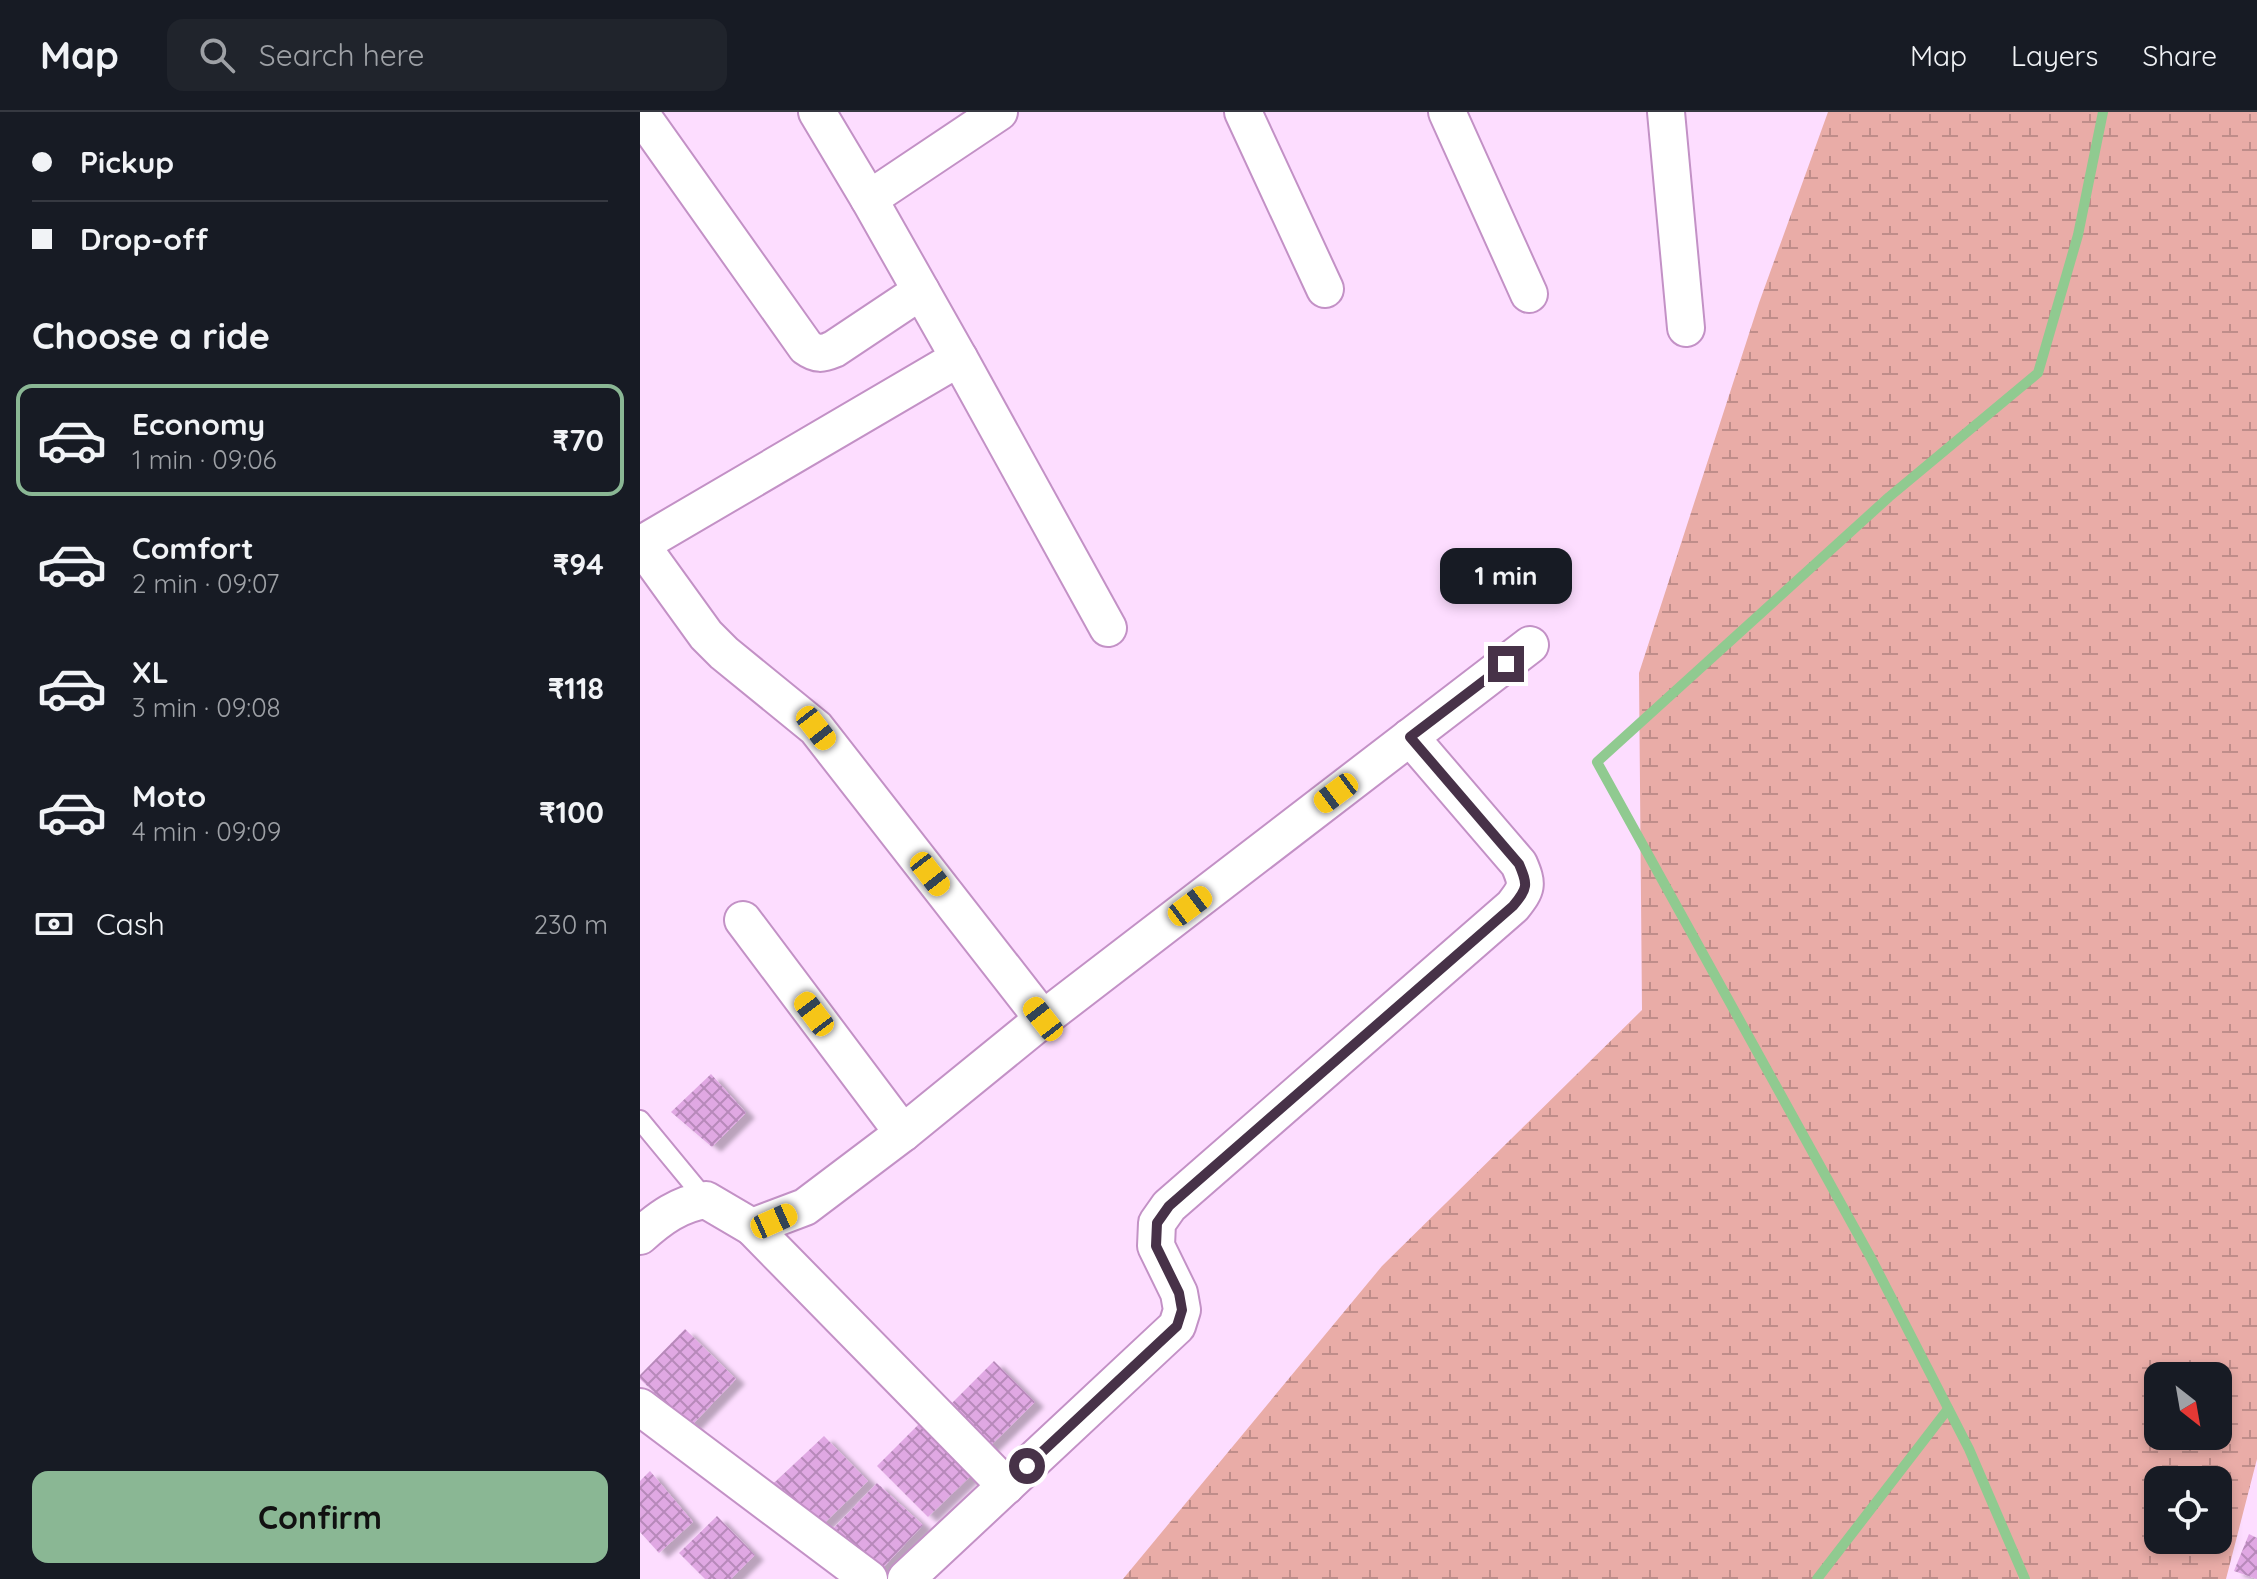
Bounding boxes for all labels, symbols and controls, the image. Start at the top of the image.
search box [167,19,727,91]
text: Map [40,31,119,79]
icon: search [195,33,239,77]
text: Search here [259,36,424,74]
text: Map [1910,38,1967,73]
text: Layers [2011,38,2098,73]
text: Share [2142,38,2217,73]
text: Pickup [80,143,174,181]
text: Drop-off [80,220,208,258]
text: Choose a ride [32,313,270,358]
icon: car [36,404,108,476]
text: Economy [132,405,265,443]
text: ₹70 [553,421,604,459]
text: 1 min · 09:06 [132,443,277,476]
icon: car [36,528,108,600]
text: Comfort [132,529,253,567]
text: ₹94 [553,545,604,583]
callout: 1 min [1440,548,1572,604]
text: 1 min [1475,559,1538,592]
text: 2 min · 09:07 [132,567,279,600]
route end [1488,646,1524,682]
icon: car [36,652,108,724]
text: XL [132,653,169,691]
text: ₹118 [548,669,604,707]
text: 3 min · 09:08 [132,691,281,724]
car [792,702,840,754]
car [1310,769,1362,817]
icon: car [36,776,108,848]
text: Moto [132,777,206,815]
text: ₹100 [539,793,604,831]
text: 4 min · 09:09 [132,815,281,848]
car [906,848,954,900]
car [1164,882,1216,930]
icon: cash [32,902,76,946]
text: Cash [96,905,165,943]
text: 230 m [534,908,608,941]
car [790,988,838,1040]
car [1019,993,1067,1045]
car [747,1200,801,1242]
north arrow [2144,1362,2232,1450]
map controls [2144,1362,2232,1554]
route start [1009,1448,1045,1484]
button: locate [2144,1466,2232,1554]
button: Confirm [32,1471,608,1563]

